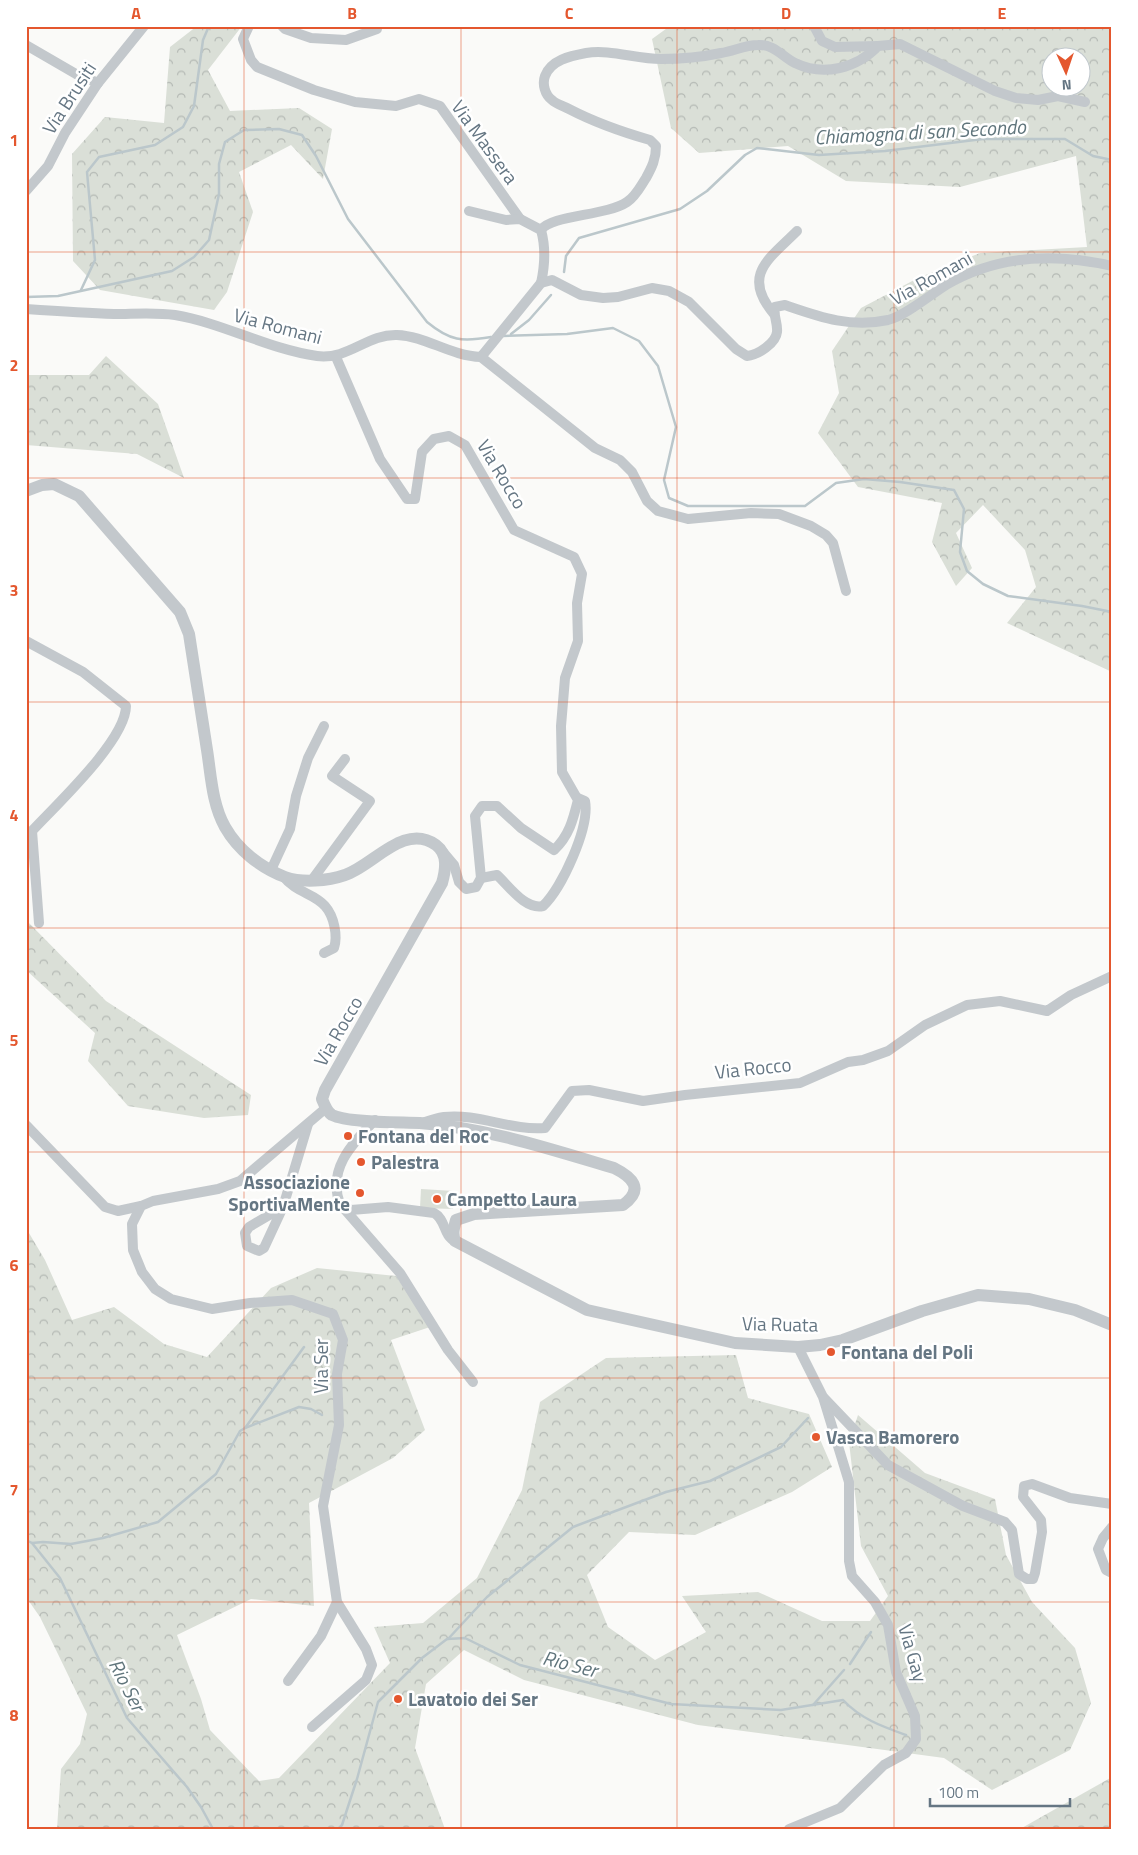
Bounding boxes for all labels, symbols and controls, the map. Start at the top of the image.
text: A [131,1,141,25]
text: B [347,1,357,25]
text: C [565,1,574,25]
text: D [781,1,791,25]
text: E [998,1,1007,25]
north arrow [1040,48,1090,98]
street label: Via Brusiti [34,56,103,140]
text: N [1061,75,1072,96]
street label: Via Massera [445,94,526,190]
water label: Chiamogna di san Secondo [813,110,1028,153]
text: 1 [10,128,18,152]
street label: Via Romani [884,243,977,312]
street label: Via Romani [231,300,325,351]
text: 2 [10,353,18,377]
street label: Via Rocco [470,433,535,514]
text: 3 [10,578,18,602]
text: 4 [10,803,19,827]
street label: Via Rocco [306,990,369,1071]
text: 5 [10,1028,19,1052]
street label: Via Rocco [713,1049,793,1086]
place label: Fontana del Roc [358,1121,489,1150]
marker: Fontana del Roc [342,1130,354,1142]
place label: Palestra [371,1147,440,1176]
marker: Palestra [355,1156,367,1168]
place label: Associazione SportivaMente [228,1167,350,1218]
place label: Campetto Laura [447,1184,577,1213]
marker: Associazione SportivaMente [354,1187,366,1199]
marker: Campetto Laura [431,1193,443,1205]
text: 6 [10,1253,19,1277]
street label: Via Ruata [742,1308,819,1339]
place label: Fontana del Poli [841,1337,973,1366]
street label: Via Ser [306,1338,335,1394]
marker: Fontana del Poli [825,1346,837,1358]
place label: Vasca Bamorero [826,1422,959,1451]
marker: Vasca Bamorero [810,1431,822,1443]
text: 7 [10,1478,18,1502]
street label: Via Gay [891,1620,936,1685]
water label: Rio Ser [540,1642,603,1686]
water label: Rio Ser [101,1653,155,1719]
place label: Lavatoio dei Ser [408,1684,538,1713]
marker: Lavatoio dei Ser [392,1693,404,1705]
text: 8 [10,1703,19,1727]
scale bar [930,1775,1070,1807]
text: 100 m [938,1781,979,1804]

